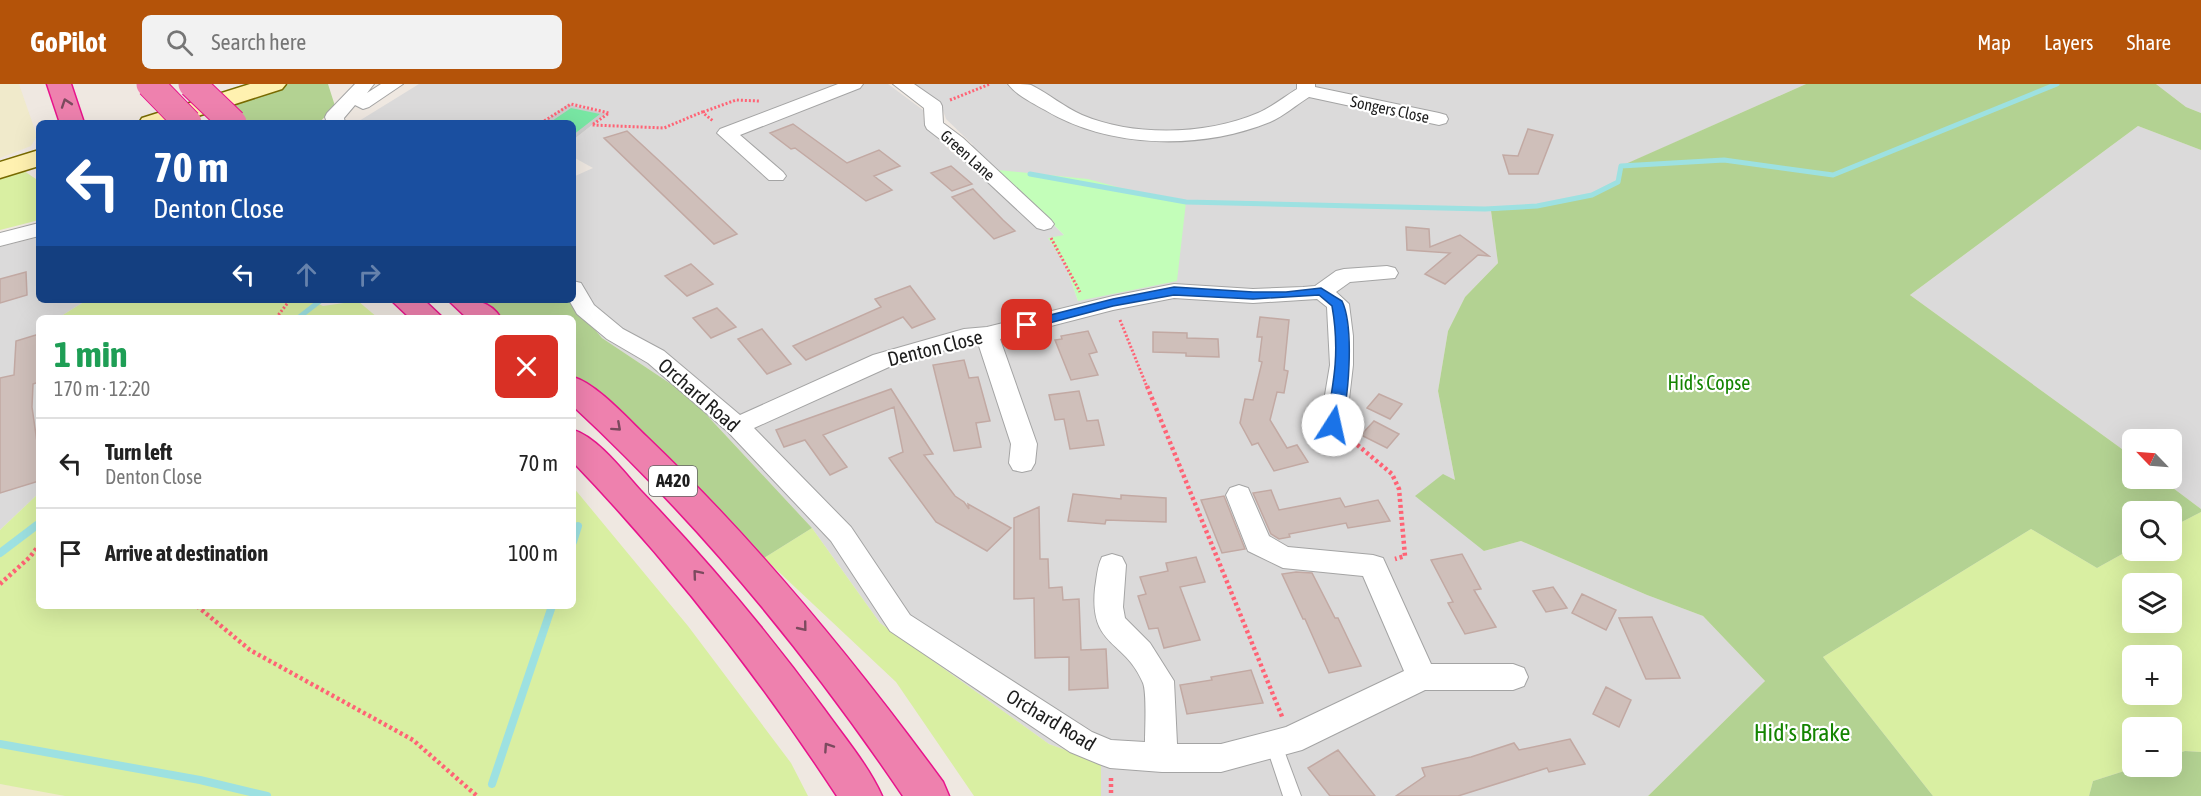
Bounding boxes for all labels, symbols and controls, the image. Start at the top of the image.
search box [142,15,562,69]
text: GoPilot [30,26,106,58]
icon: search [163,26,196,59]
text: Search here [211,29,306,55]
text: Map [1977,30,2011,54]
text: Layers [2044,30,2094,54]
text: Share [2127,30,2171,54]
street label: Songers Close [1349,92,1431,127]
one-way arrow [60,99,73,109]
street label: Green Lane [937,126,999,184]
text: 70 m [153,143,228,191]
icon: left [54,144,132,222]
text: Denton Close [153,193,284,224]
icon: left [227,258,260,291]
icon: ahead [290,258,323,291]
icon: right [353,258,386,291]
pin [1001,299,1052,350]
icon: arrive [1010,308,1043,341]
street label: Denton Close [885,325,985,370]
text: 1 min [54,333,128,375]
button: close [495,335,558,398]
street label: Orchard Road [654,353,745,436]
park label: Hid's Copse [1668,371,1750,394]
text: 170 m · 12:20 [54,377,150,400]
position arrow [1301,393,1365,457]
one-way arrow [610,420,621,431]
north arrow [2122,429,2182,489]
map controls [2122,429,2182,777]
text: Turn left [105,439,172,465]
icon: left [54,447,87,480]
text: 70 m [518,450,558,476]
text: Denton Close [105,465,202,488]
road number: A420 [649,466,697,496]
button: search [2122,501,2182,561]
icon: arrive [54,537,87,570]
text: Arrive at destination [105,540,268,566]
text: 100 m [508,540,558,566]
one-way arrow [693,570,704,581]
button: layers [2122,573,2182,633]
one-way arrow [796,620,807,631]
button: + [2122,645,2182,705]
street label: Orchard Road [1002,684,1100,755]
button: − [2122,717,2182,777]
park label: Hid's Brake [1754,719,1850,746]
one-way arrow [824,743,835,754]

